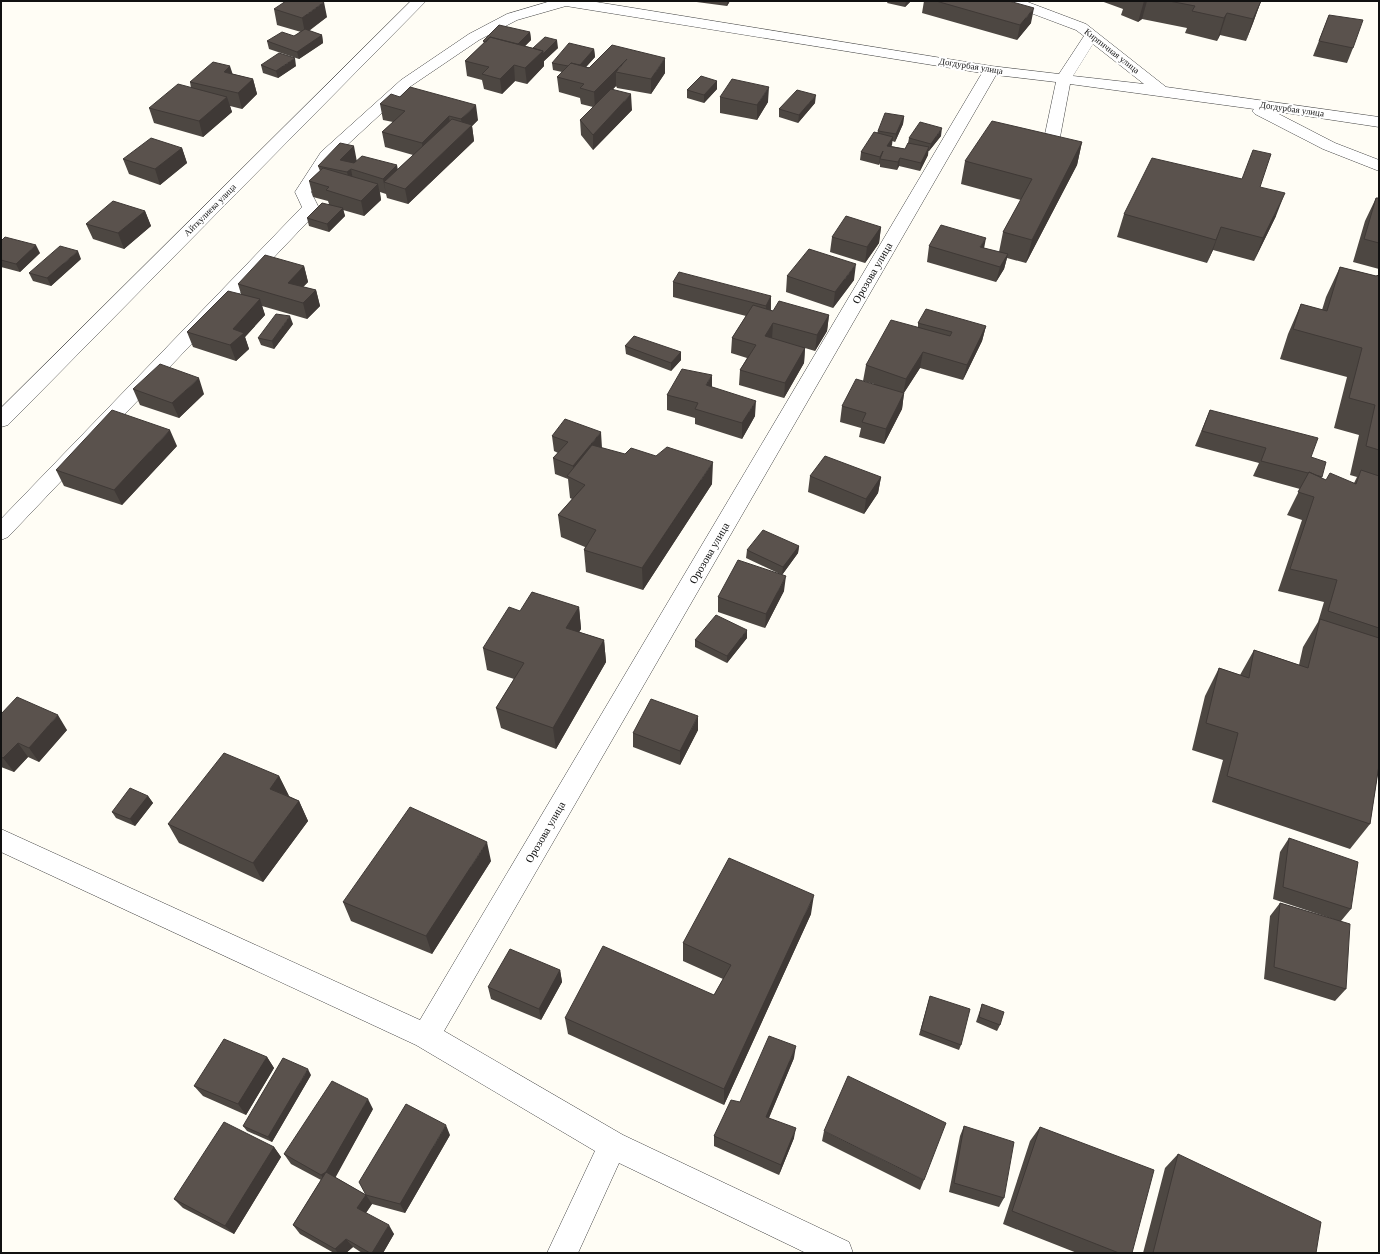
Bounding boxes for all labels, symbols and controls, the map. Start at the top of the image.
street label: Кирпичная улица [1083,26,1141,76]
street label: Догдурбая улица [938,56,1004,76]
street label: Догдурбая улица [1259,100,1325,118]
street label: Айткулиева улица [182,182,238,238]
street label: Орозова улица [850,240,894,306]
street label: Орозова улица [687,520,731,586]
street label: Орозова улица [523,799,567,865]

